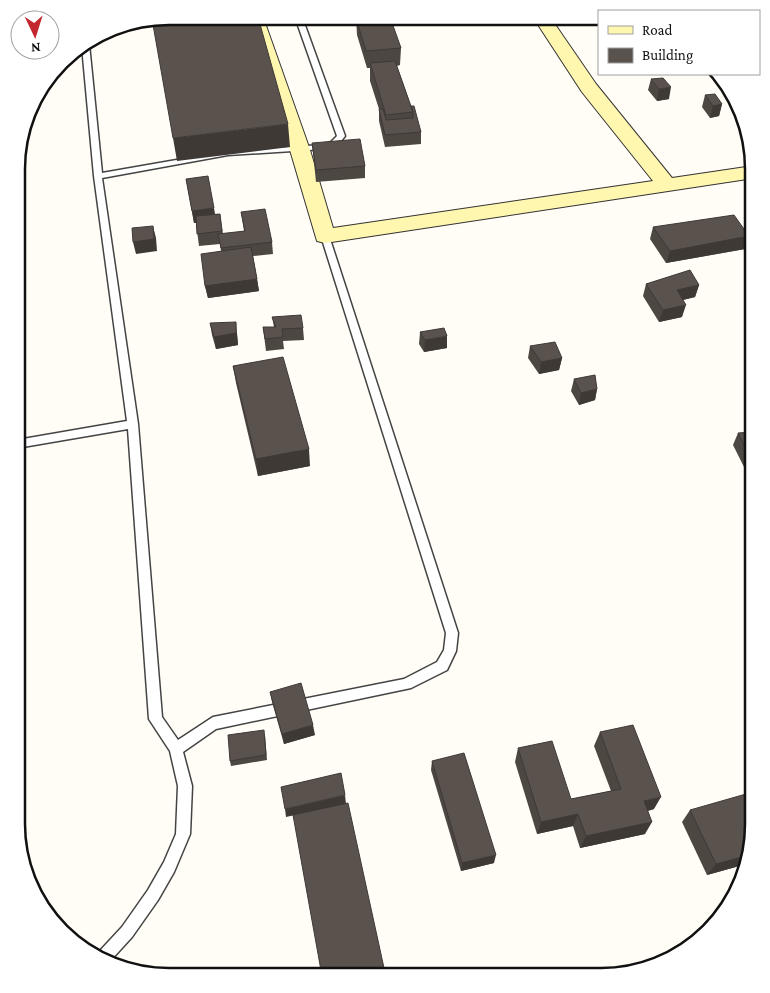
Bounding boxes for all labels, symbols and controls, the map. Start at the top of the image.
north arrow [10,10,60,60]
legend [598,10,760,75]
text: Road [642,22,673,38]
text: N [30,40,41,56]
text: Building [642,47,693,64]

